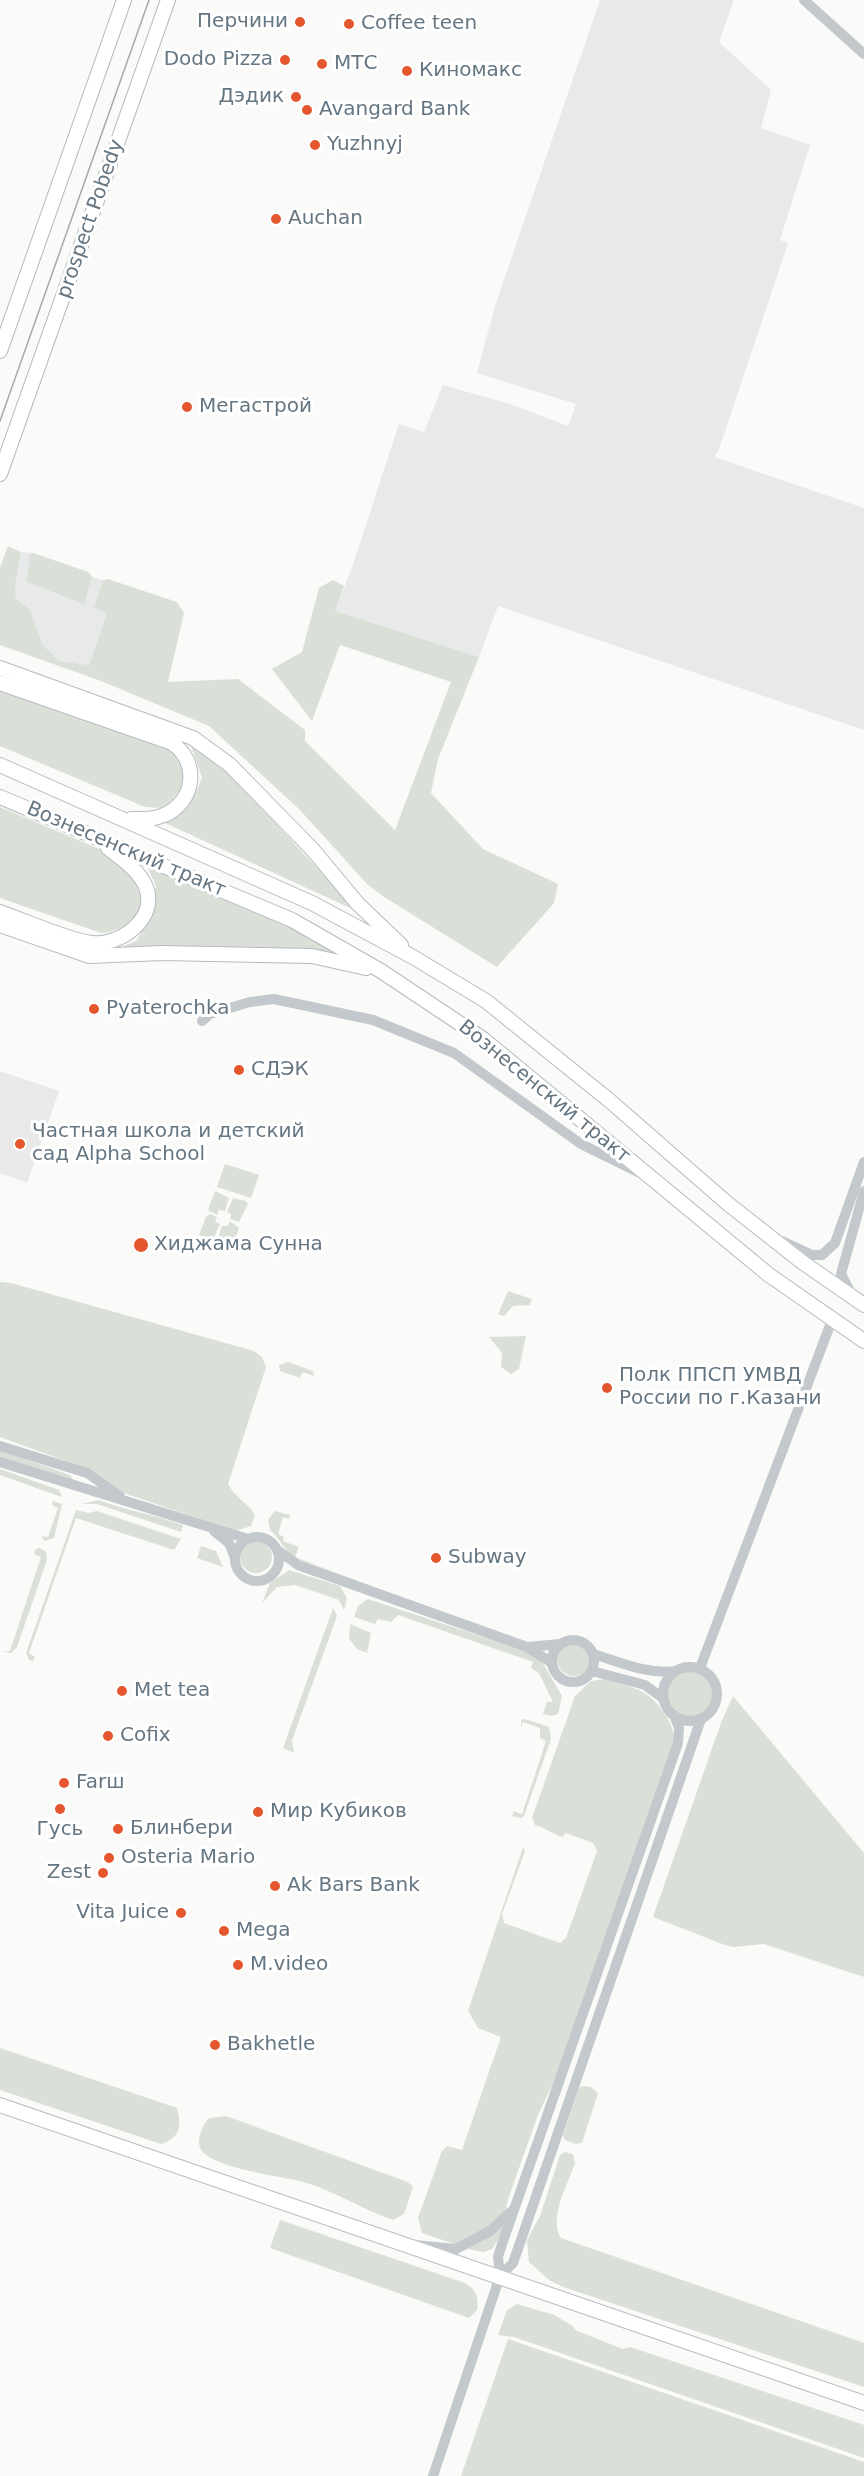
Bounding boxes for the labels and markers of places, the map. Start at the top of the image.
place label: Перчини [197,10,288,34]
place label: Coffee teen [361,12,477,36]
marker: Перчини [293,15,307,29]
marker: Coffee teen [342,17,356,31]
place label: Dodo Pizza [164,48,273,72]
place label: МТС [334,52,377,76]
marker: Dodo Pizza [278,53,292,67]
marker: МТС [315,57,329,71]
place label: Киномакс [419,59,522,83]
marker: Киномакс [400,64,414,78]
place label: Дэдик [218,85,284,109]
marker: Дэдик [289,90,303,104]
place label: Avangard Bank [319,98,470,122]
marker: Avangard Bank [300,103,314,117]
place label: Yuzhnyj [327,133,403,157]
marker: Yuzhnyj [308,138,322,152]
place label: Auchan [288,207,363,231]
marker: Auchan [269,212,283,226]
place label: Мегастрой [199,395,312,419]
marker: Мегастрой [180,400,194,414]
place label: Pyaterochka [106,997,229,1021]
marker: Pyaterochka [87,1002,101,1016]
place label: СДЭК [251,1058,309,1082]
marker: СДЭК [232,1063,246,1077]
place label: Частная школа и детский сад Alpha School [32,1120,305,1167]
marker: Частная школа и детский сад Alpha School [13,1137,27,1151]
place label: Хиджама Сунна [154,1233,323,1257]
marker: Хиджама Сунна [132,1236,150,1254]
place label: Полк ППСП УМВД России по г.Казани [619,1364,822,1411]
marker: Полк ППСП УМВД России по г.Казани [600,1381,614,1395]
place label: Subway [448,1546,527,1570]
marker: Subway [429,1551,443,1565]
place label: Met tea [134,1679,210,1703]
marker: Met tea [115,1684,129,1698]
place label: Cofix [120,1724,171,1748]
marker: Cofix [101,1729,115,1743]
place label: Farш [76,1771,124,1795]
marker: Farш [57,1776,71,1790]
place label: Мир Кубиков [270,1800,407,1824]
marker: Гусь [53,1802,67,1816]
marker: Мир Кубиков [251,1805,265,1819]
place label: Блинбери [130,1817,233,1841]
place label: Гусь [37,1818,83,1842]
marker: Блинбери [111,1822,125,1836]
place label: Osteria Mario [121,1846,255,1870]
marker: Osteria Mario [102,1851,116,1865]
place label: Zest [47,1861,91,1885]
marker: Zest [96,1866,110,1880]
place label: Ak Bars Bank [287,1874,420,1898]
marker: Ak Bars Bank [268,1879,282,1893]
place label: Vita Juice [76,1901,169,1925]
marker: Vita Juice [174,1906,188,1920]
place label: Mega [236,1919,291,1943]
marker: Mega [217,1924,231,1938]
place label: M.video [250,1953,328,1977]
marker: M.video [231,1958,245,1972]
place label: Bakhetle [227,2033,315,2057]
marker: Bakhetle [208,2038,222,2052]

